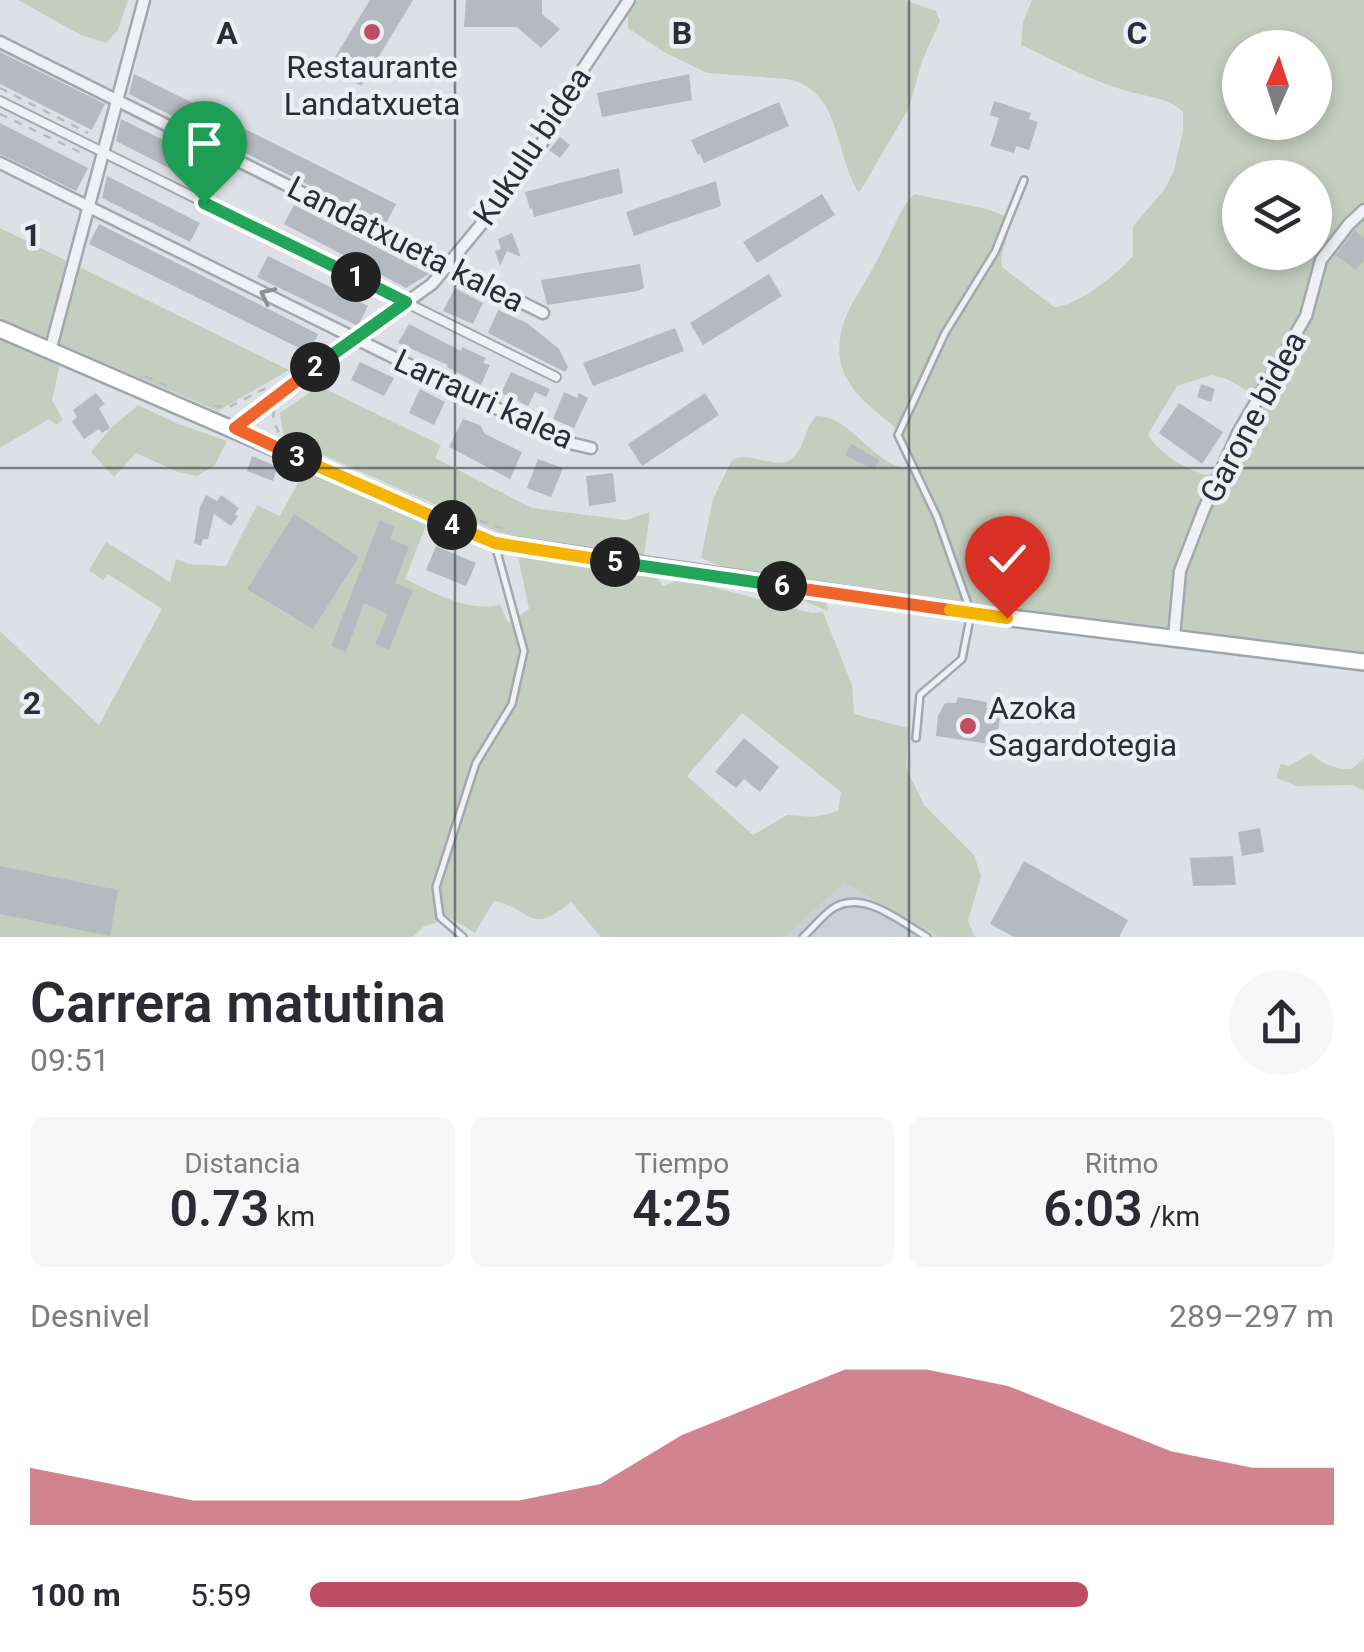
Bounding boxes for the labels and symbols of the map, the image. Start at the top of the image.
text: A [216,14,238,52]
text: B [672,14,692,52]
text: C [1127,14,1147,52]
marker: Restaurante Landatxueta [361,21,383,43]
north arrow [1222,30,1332,140]
place label: Restaurante Landatxueta [284,48,460,123]
street label: Kukulu bidea [465,60,599,232]
pin [162,101,247,204]
street label: Landatxueta kalea [281,168,531,320]
text: 1 [23,216,41,254]
pin: 1 [331,252,381,302]
one-way arrow [260,288,278,307]
street label: Garone bidea [1192,325,1314,509]
street label: Larrauri kalea [388,341,580,457]
pin: 2 [290,342,340,392]
pin: 3 [272,432,322,482]
pin: 4 [427,500,477,550]
pin [965,516,1050,619]
pin: 5 [590,537,640,587]
pin: 6 [757,561,807,611]
text: 2 [23,684,41,722]
place label: Azoka Sagardotegia [988,689,1177,764]
marker: Azoka Sagardotegia [957,715,979,737]

